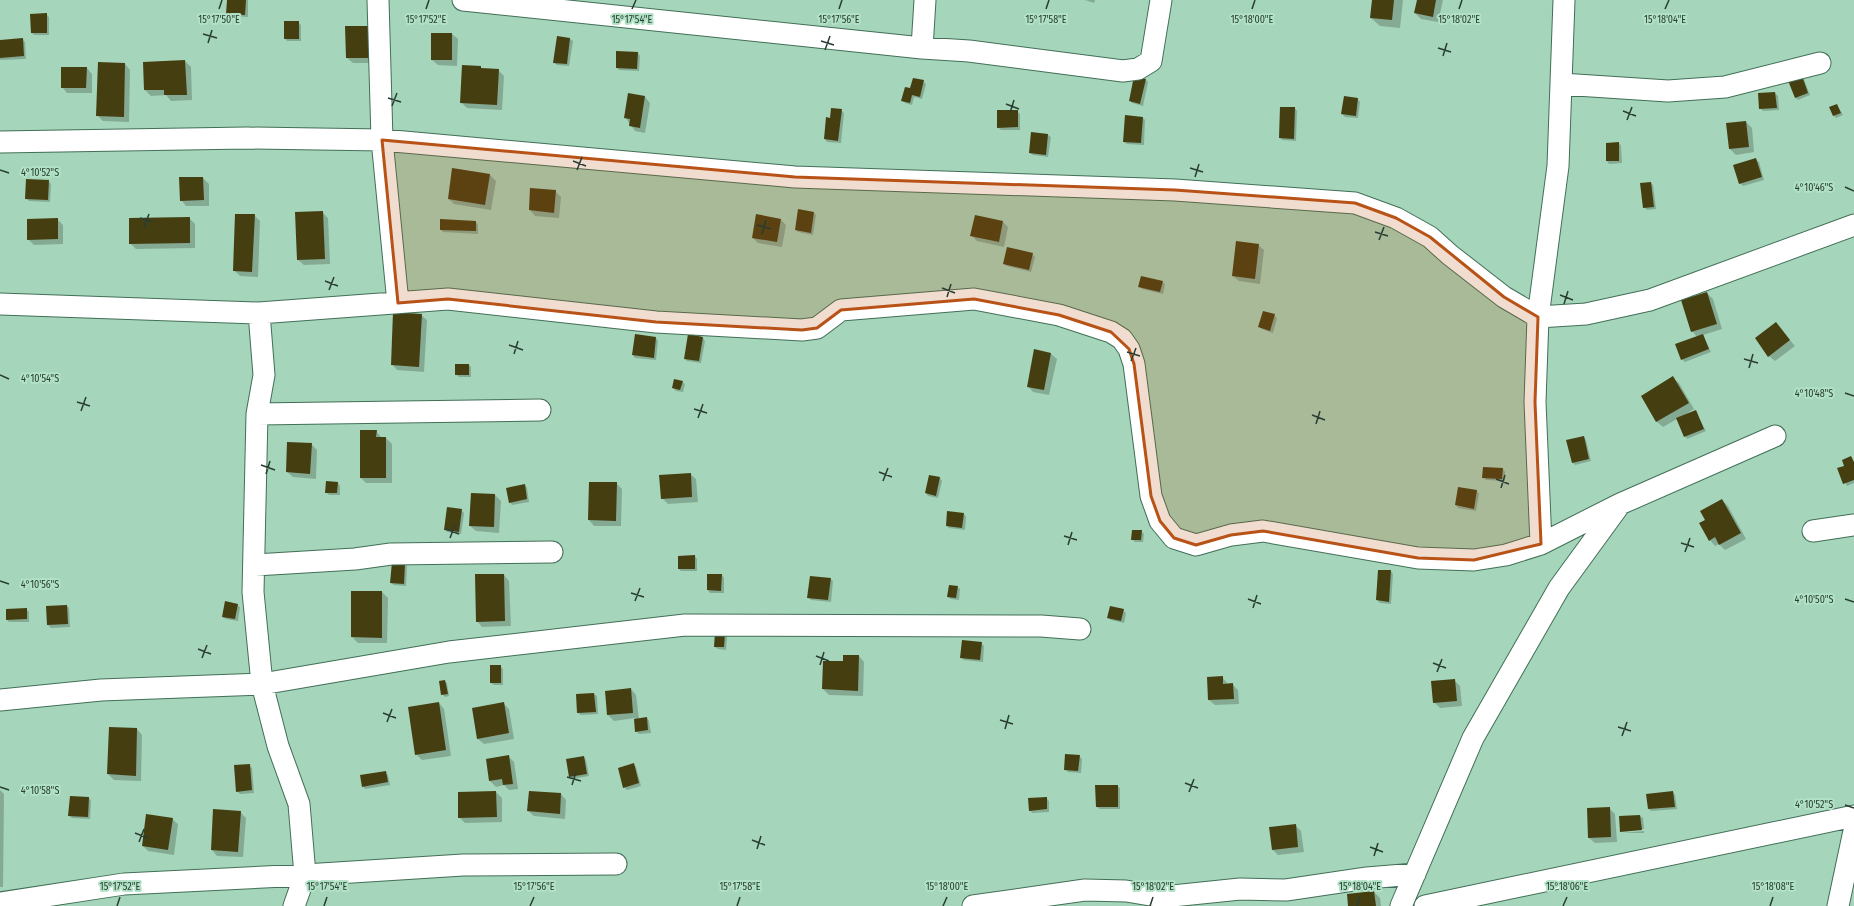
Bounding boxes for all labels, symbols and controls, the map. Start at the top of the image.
text: 15°17'50"E [198,14,240,26]
text: 15°17'52"E [406,14,447,26]
text: 15°17'54"E [612,14,653,26]
text: 15°17'56"E [819,14,860,26]
text: 15°17'58"E [1025,14,1067,26]
text: 15°18'00"E [1231,14,1274,26]
text: 15°18'02"E [1438,14,1480,26]
text: 15°18'04"E [1644,14,1686,26]
text: 4°10'52"S [21,167,59,179]
text: 4°10'46"S [1795,182,1833,194]
text: 4°10'54"S [21,373,59,385]
text: 4°10'48"S [1795,388,1833,400]
text: 4°10'56"S [21,579,59,591]
text: 4°10'50"S [1795,594,1834,606]
text: 4°10'58"S [21,785,59,797]
text: 4°10'52"S [1795,799,1833,811]
text: 15°17'52"E [100,881,141,893]
text: 15°17'54"E [307,881,348,893]
text: 15°17'56"E [514,881,555,893]
text: 15°17'58"E [719,881,761,893]
text: 15°18'00"E [926,881,969,893]
text: 15°18'02"E [1132,881,1174,893]
text: 15°18'04"E [1339,881,1381,893]
text: 15°18'06"E [1546,881,1588,893]
text: 15°18'08"E [1752,881,1794,893]

